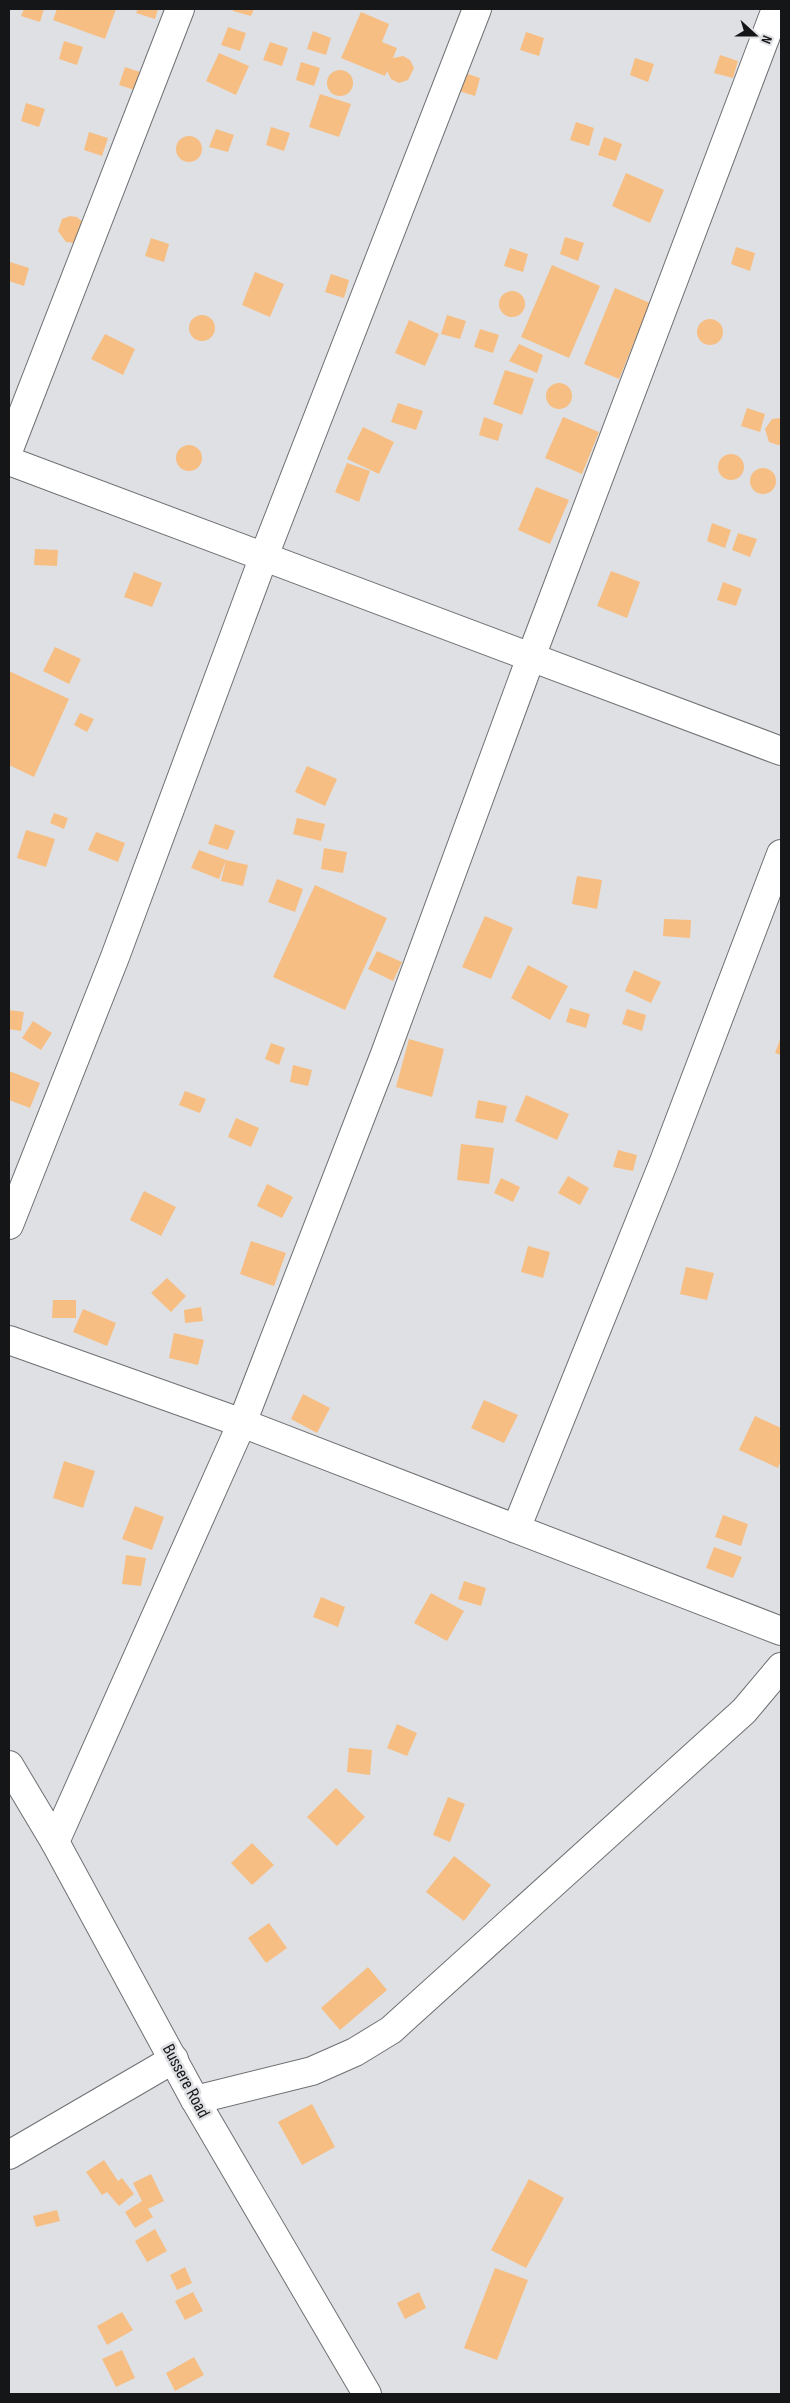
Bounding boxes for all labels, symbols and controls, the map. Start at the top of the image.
north arrow [730,10,780,60]
text: N [757,33,776,46]
street label: Bussere Road [158,2041,214,2121]

